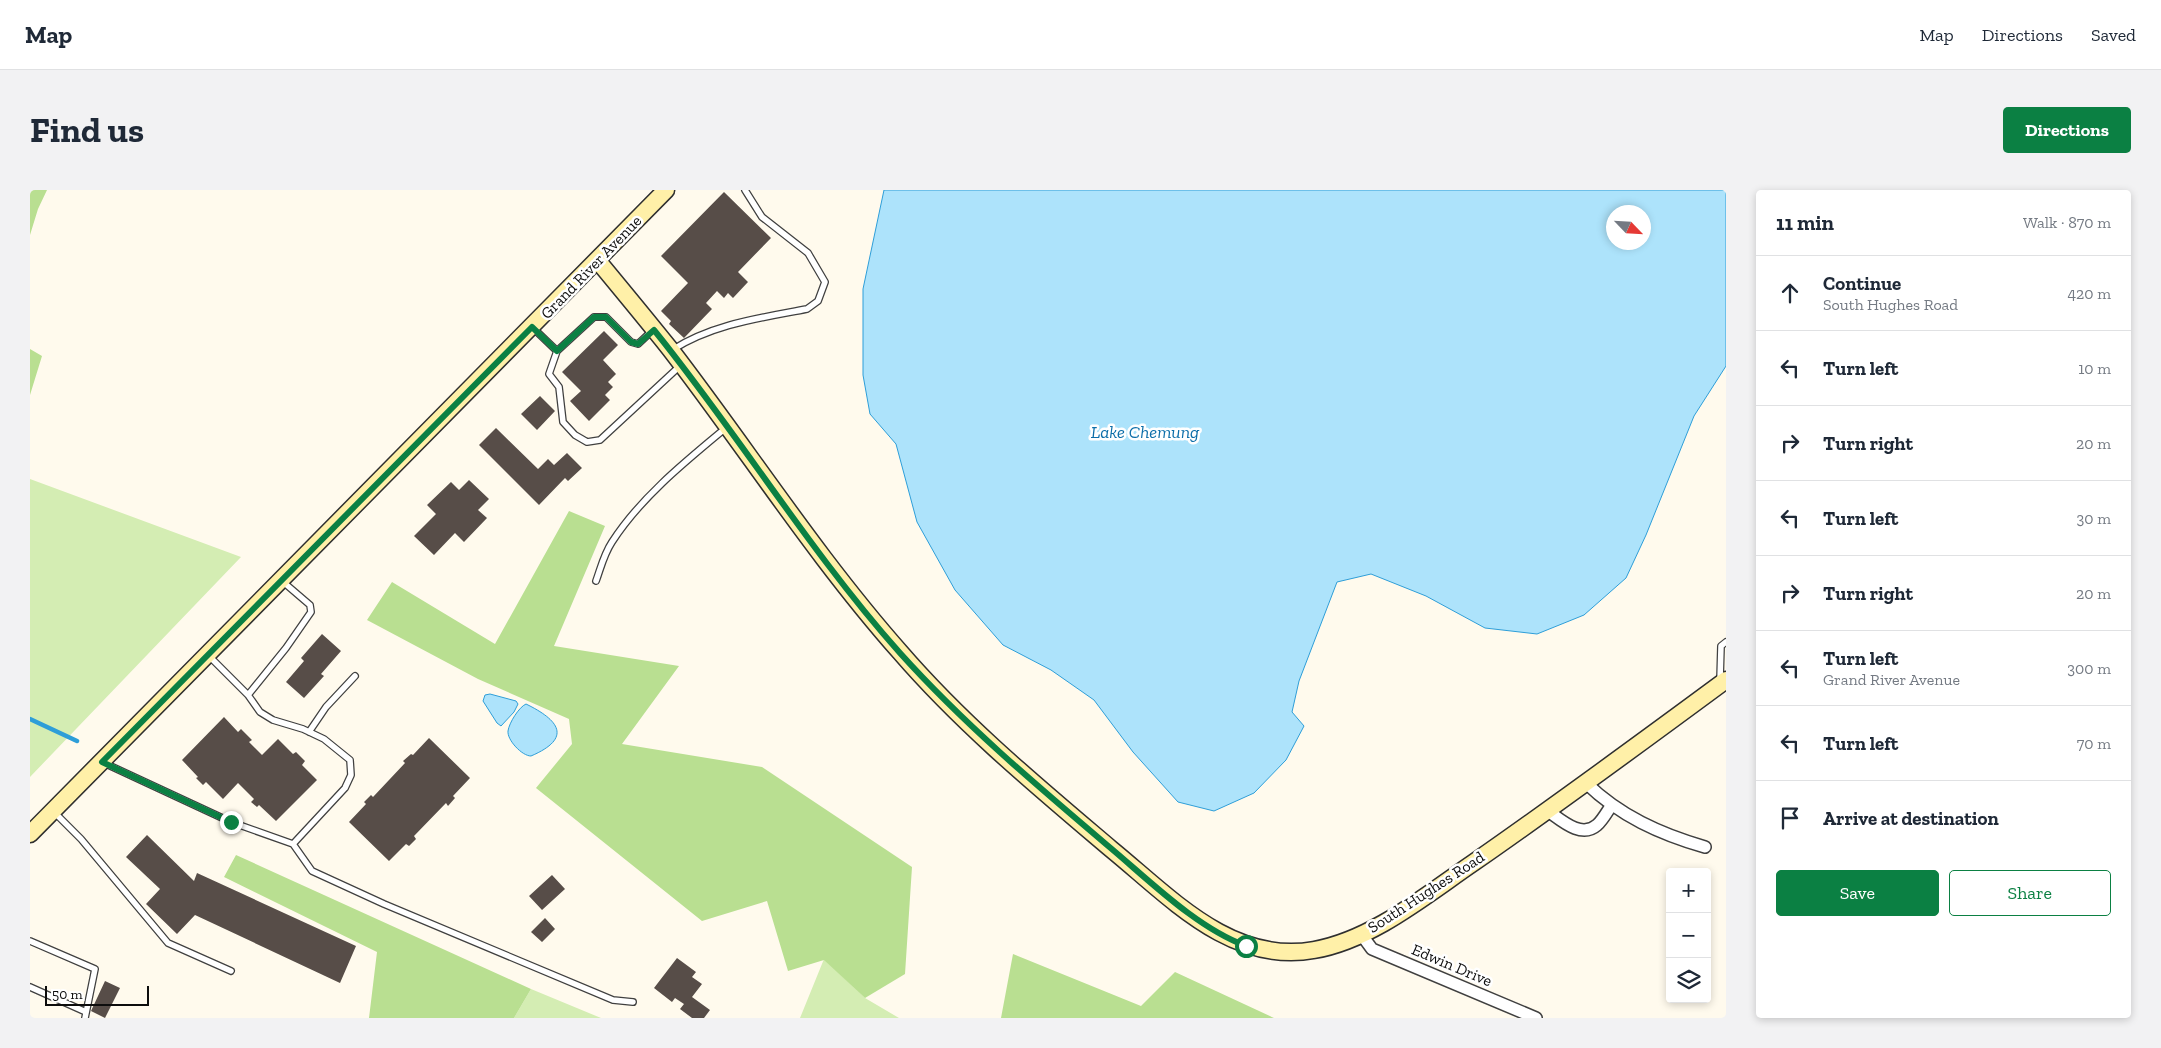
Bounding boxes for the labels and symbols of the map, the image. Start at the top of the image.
north arrow [1606,205,1651,250]
street label: Grand River Avenue [537,211,645,323]
water label: Lake Chemung [1091,421,1200,443]
route end [220,811,243,834]
street label: South Hughes Road [1364,847,1488,937]
route start [1235,935,1258,958]
street label: Edwin Drive [1409,940,1495,990]
scale bar [45,983,149,1006]

